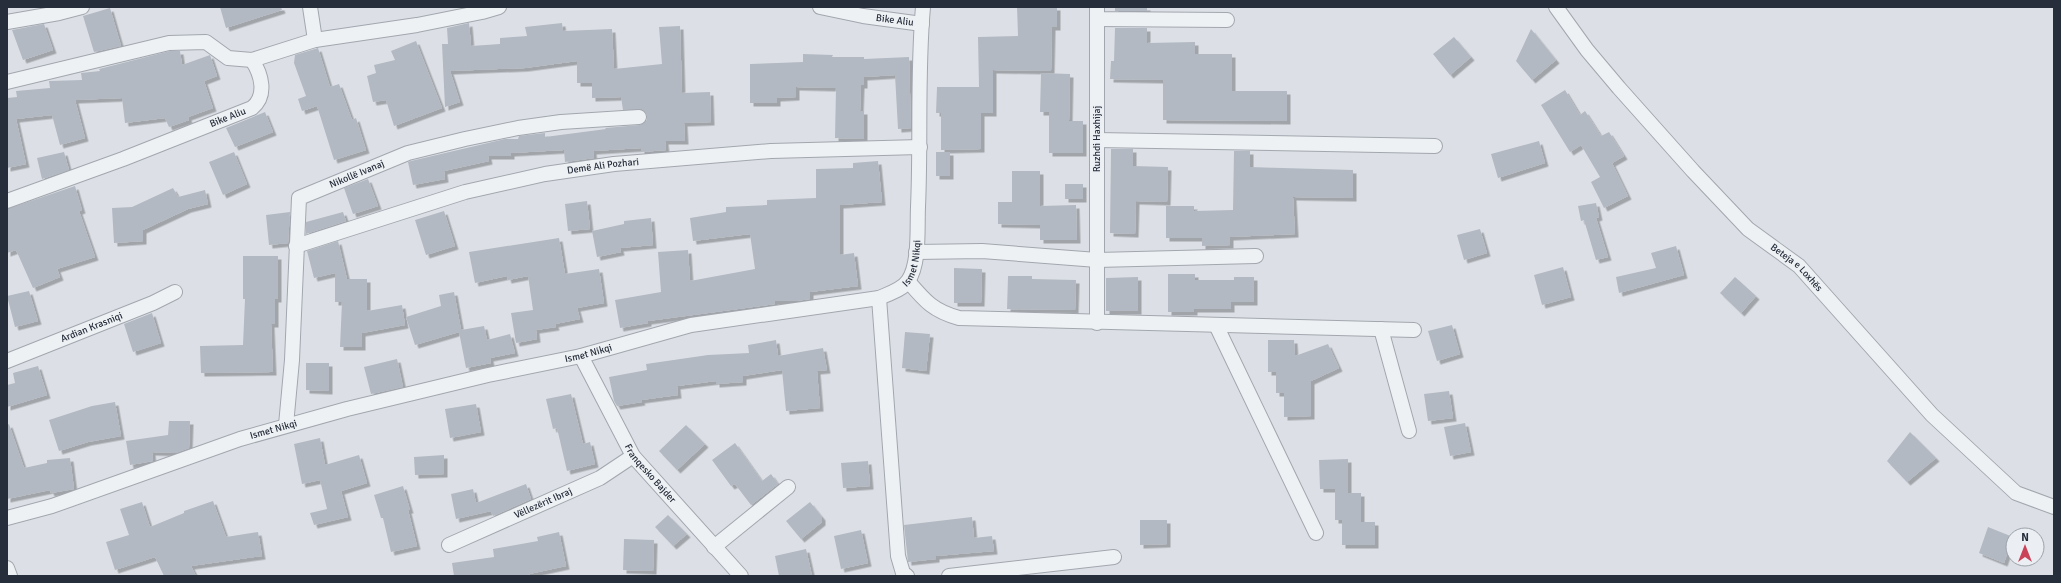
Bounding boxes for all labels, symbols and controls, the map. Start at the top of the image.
street label: Bike Aliu [875,12,914,29]
street label: Bike Aliu [208,105,248,130]
street label: Ruzhdi Haxhijaj [1091,105,1103,172]
street label: Demë Ali Pozhari [566,156,640,177]
street label: Nikollë Ivanaj [328,157,386,191]
street label: Ismet Nikqi [900,240,923,290]
street label: Beteja e Loxhës [1768,241,1825,295]
street label: Ardian Krasniqi [59,310,124,345]
street label: Ismet Nikqi [564,342,613,365]
street label: Ismet Nikqi [249,417,299,442]
street label: Franqesko Bajder [622,442,679,506]
street label: Vëllezërit Ibraj [512,485,574,521]
north arrow [2005,527,2045,567]
text: N [2021,531,2029,544]

